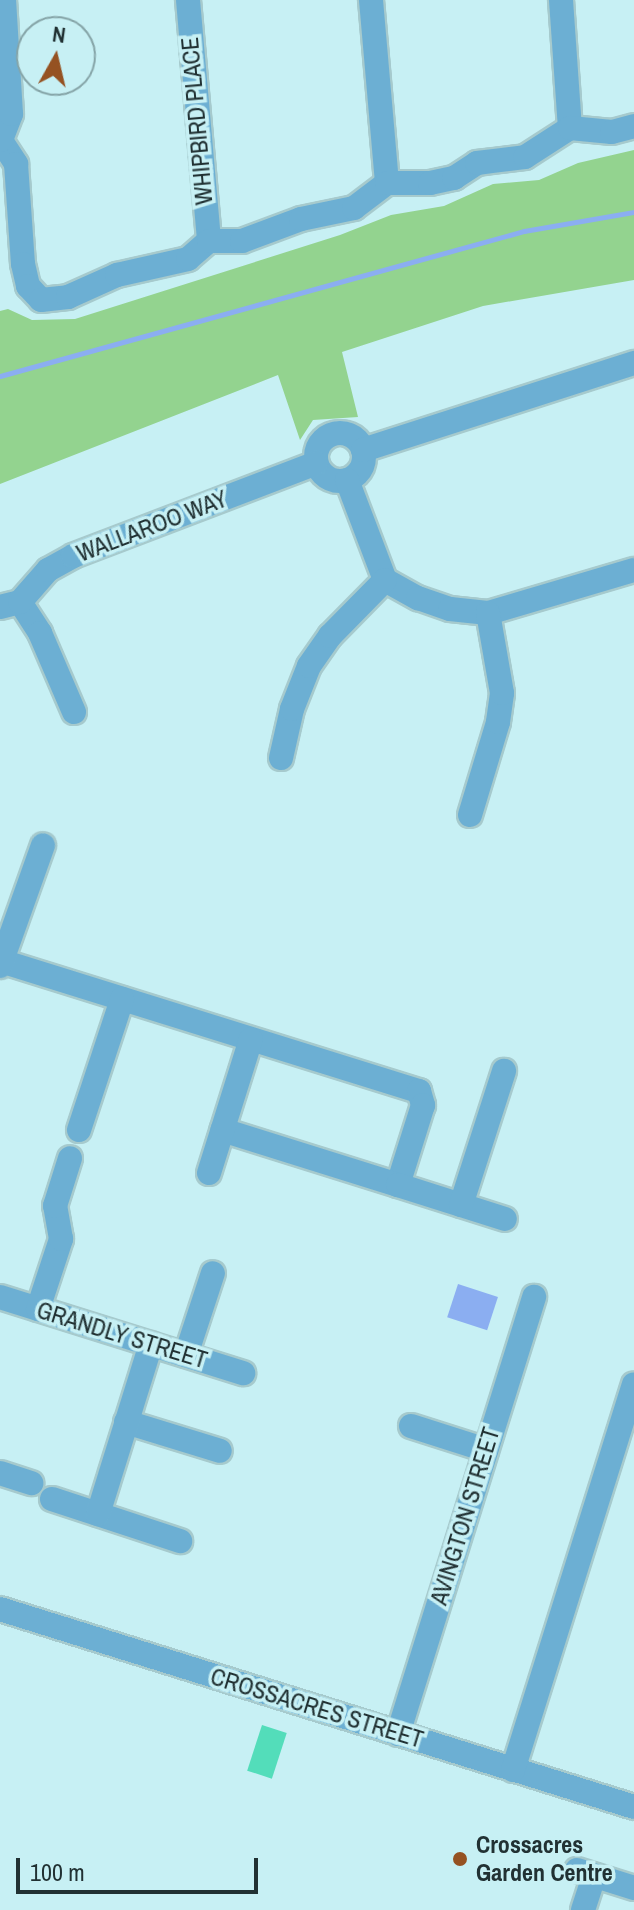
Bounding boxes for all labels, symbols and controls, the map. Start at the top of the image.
north arrow [16,16,96,96]
text: N [51,18,68,50]
street label: WHIPBIRD PLACE [175,36,219,206]
street label: WALLAROO WAY [73,484,231,568]
street label: GRANDLY STREET [33,1295,211,1375]
street label: AVINGTON STREET [424,1424,506,1608]
street label: CROSSACRES STREET [207,1662,427,1754]
place label: Crossacres Garden Centre [476,1831,613,1887]
scale bar [20,1842,262,1892]
marker: Crossacres Garden Centre [451,1850,469,1868]
text: 100 m [30,1856,85,1888]

